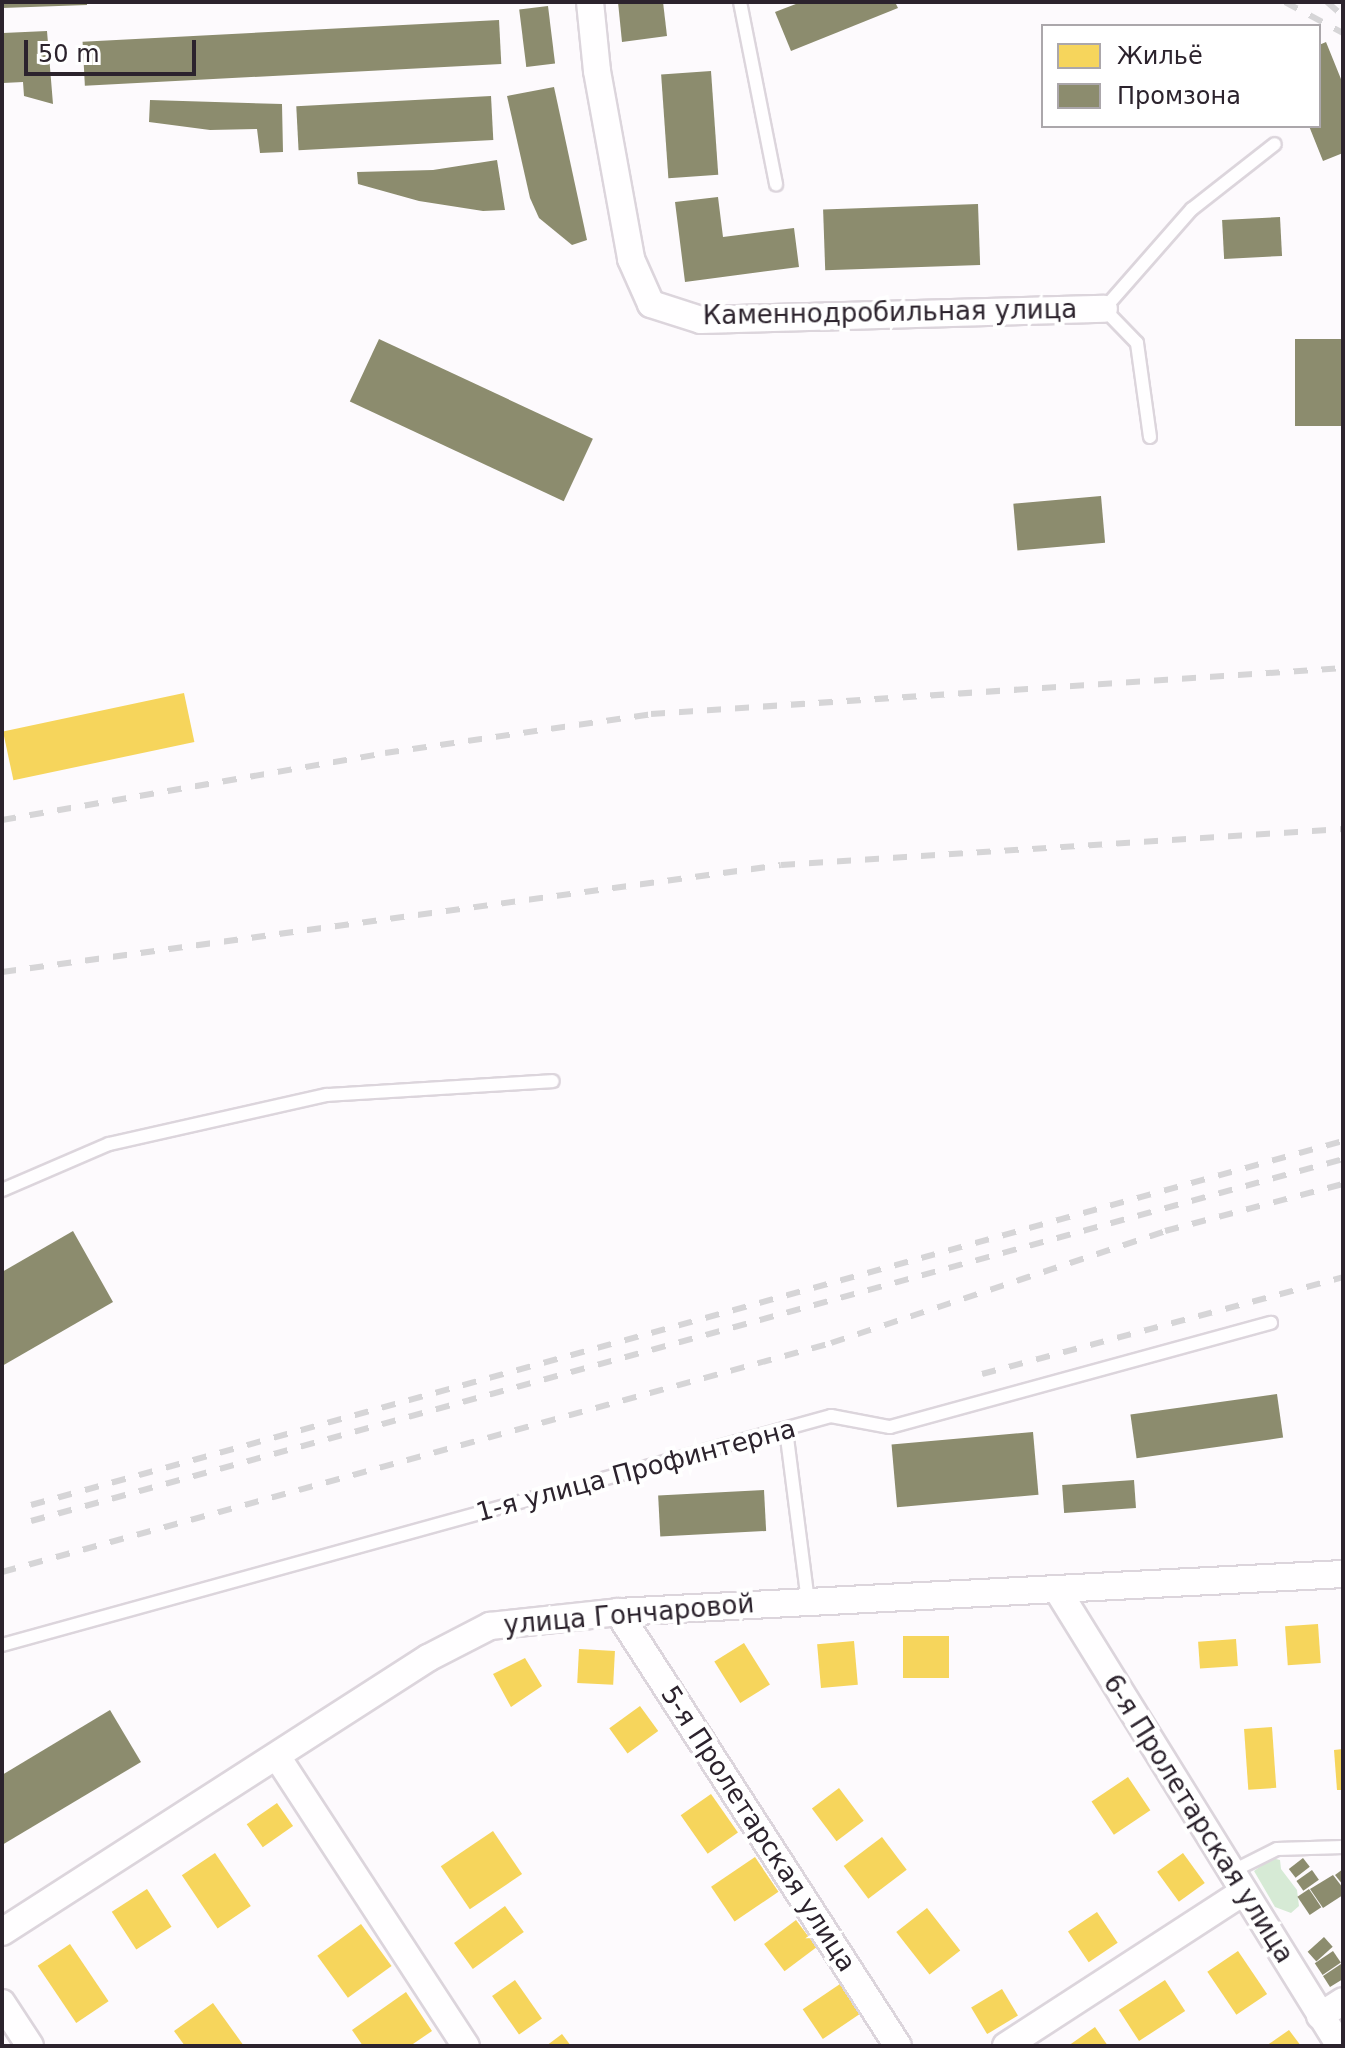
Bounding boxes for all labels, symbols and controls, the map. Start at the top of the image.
scale bar [28,24,200,74]
legend [1041,24,1321,128]
text: 50 m [38,40,100,68]
text: Жильё [1117,42,1203,70]
text: Промзона [1117,82,1241,110]
street label: Каменнодробильная улица [702,294,1078,332]
street label: 1-я улица Профинтерна [473,1413,799,1529]
street label: улица Гончаровой [502,1589,756,1641]
street label: 6-я Пролетарская улица [1096,1669,1300,1969]
street label: 5-я Пролетарская улица [654,1680,862,1978]

